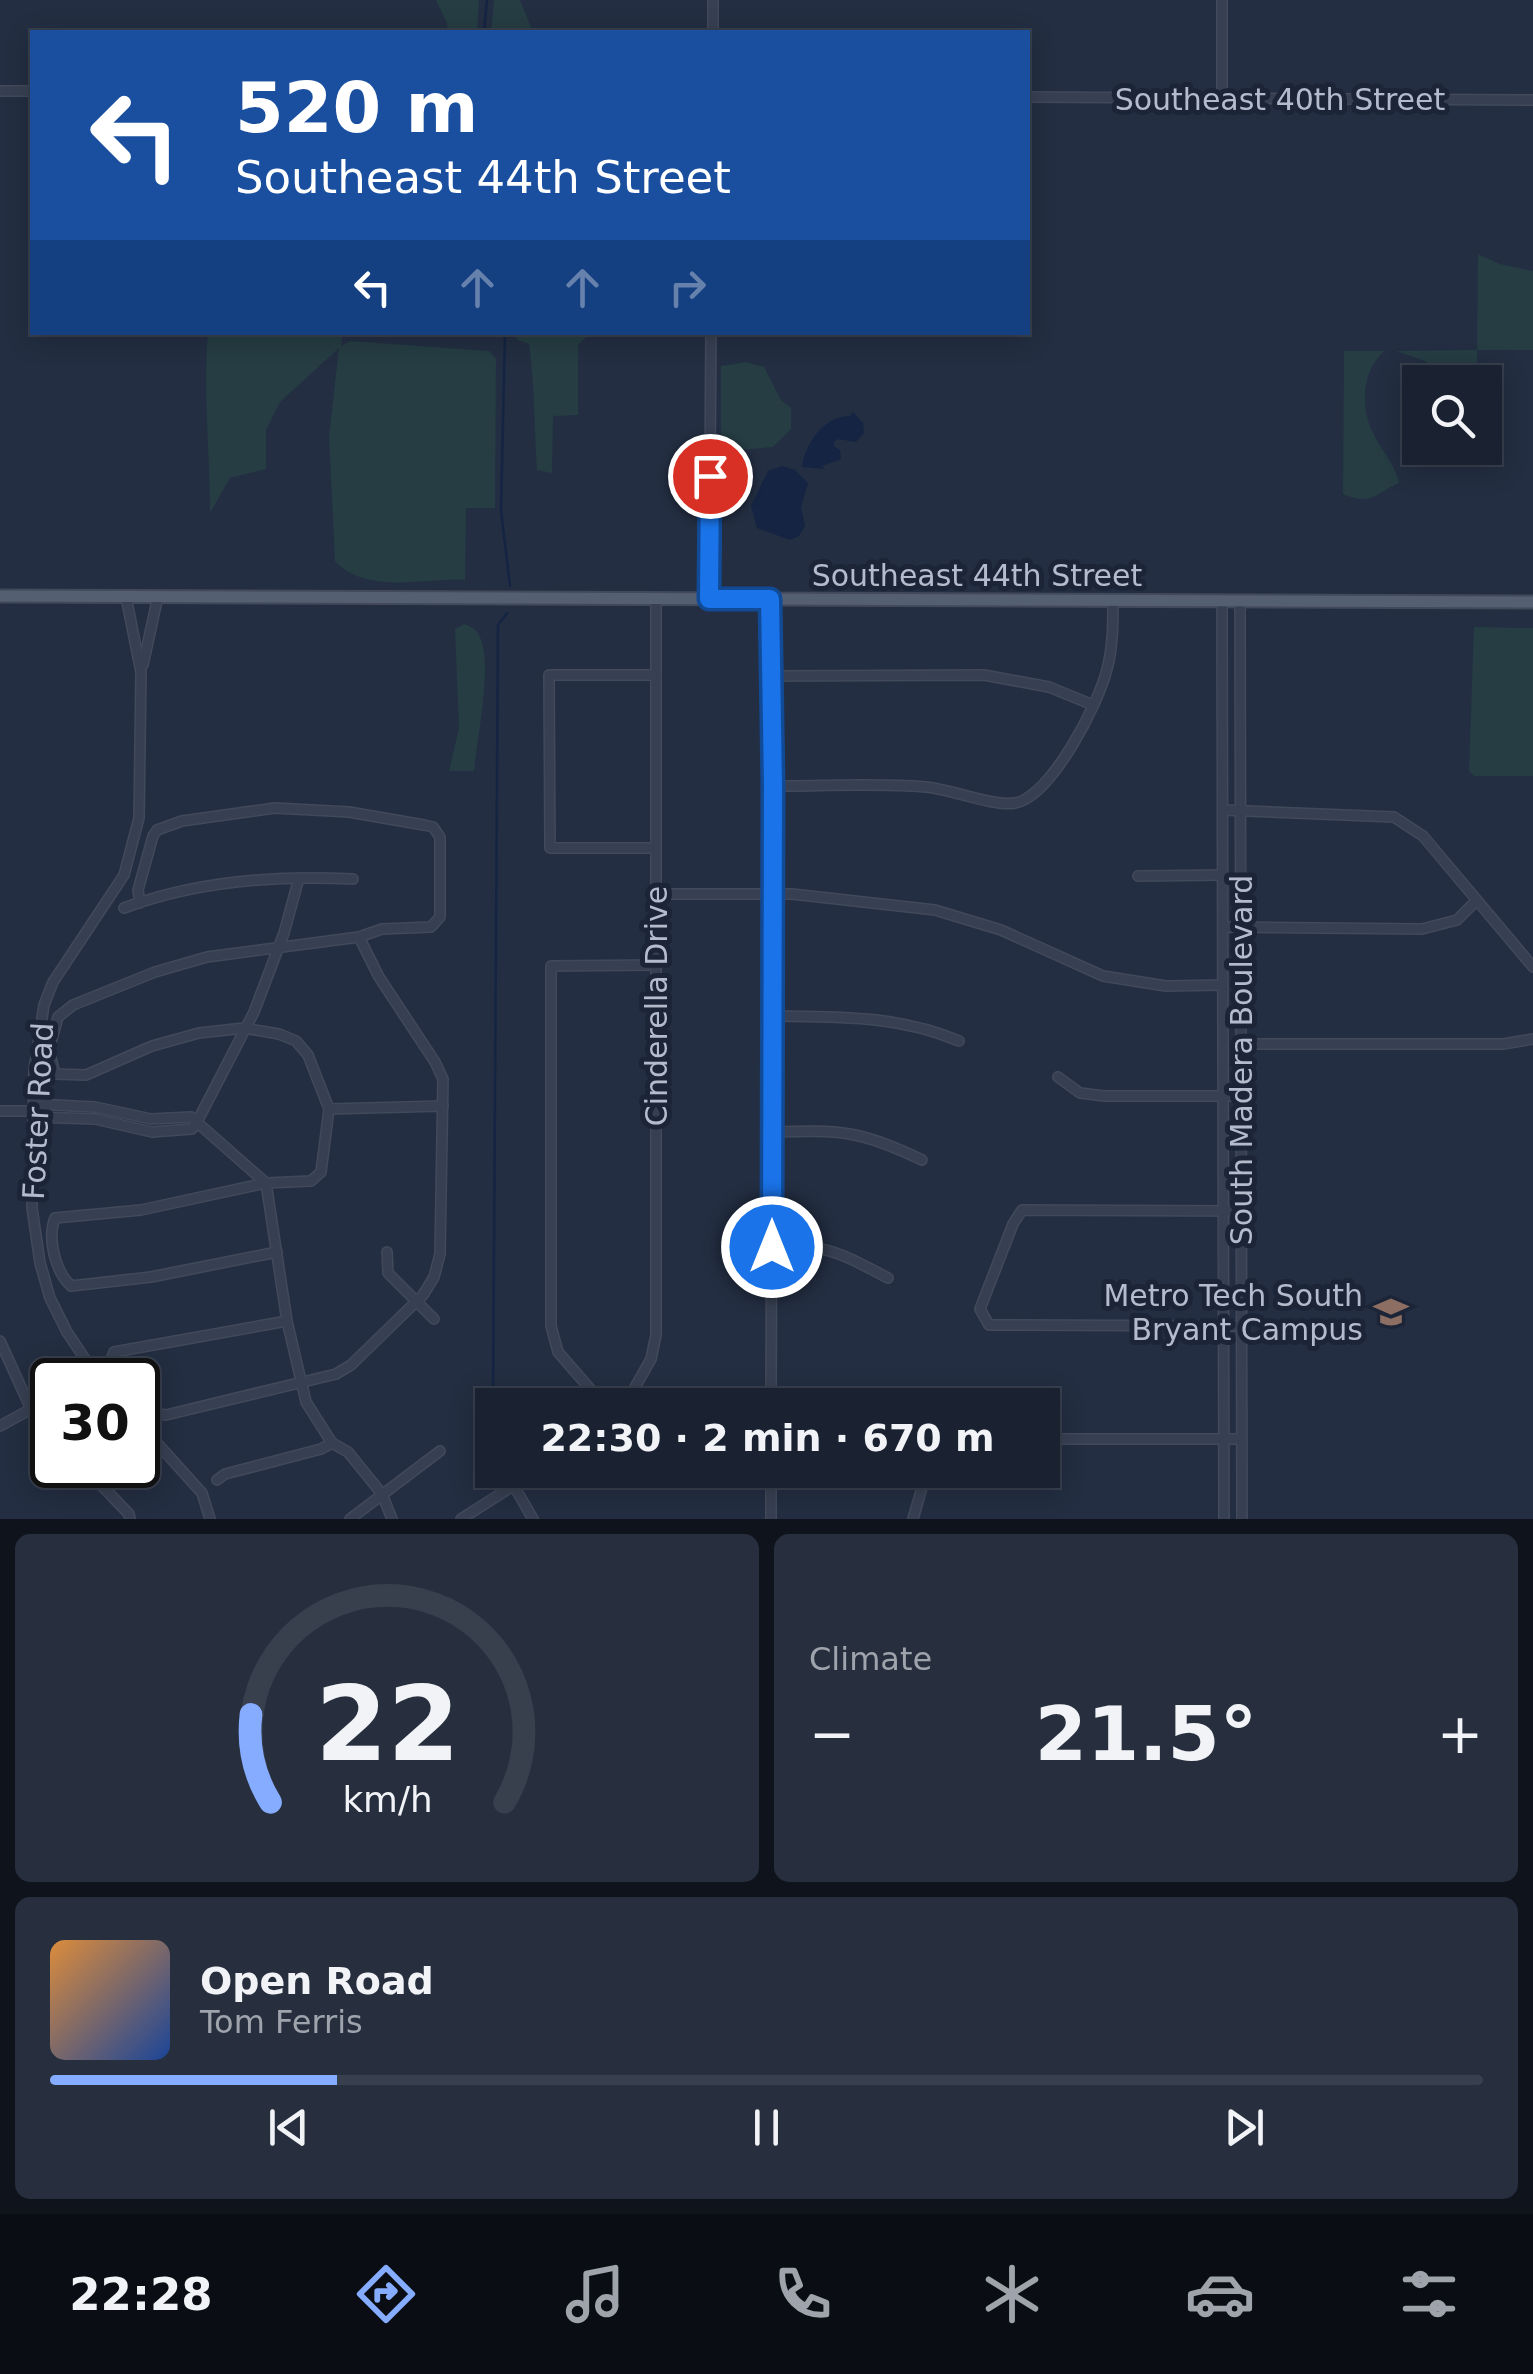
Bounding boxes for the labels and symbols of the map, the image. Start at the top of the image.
street label: Southeast 40th Street [1115,82,1446,117]
pin [668,434,753,519]
street label: Southeast 44th Street [812,558,1143,593]
street label: South Madera Boulevard [1224,875,1259,1245]
street label: Cinderella Drive [639,886,674,1126]
street label: Foster Road [16,1021,60,1201]
position arrow [720,1195,824,1299]
place label: Metro Tech South Bryant Campus [1103,1278,1363,1347]
school or university icon: Metro Tech South Bryant Campus [1372,1293,1410,1331]
speed limit sign: 30 [30,1358,160,1488]

